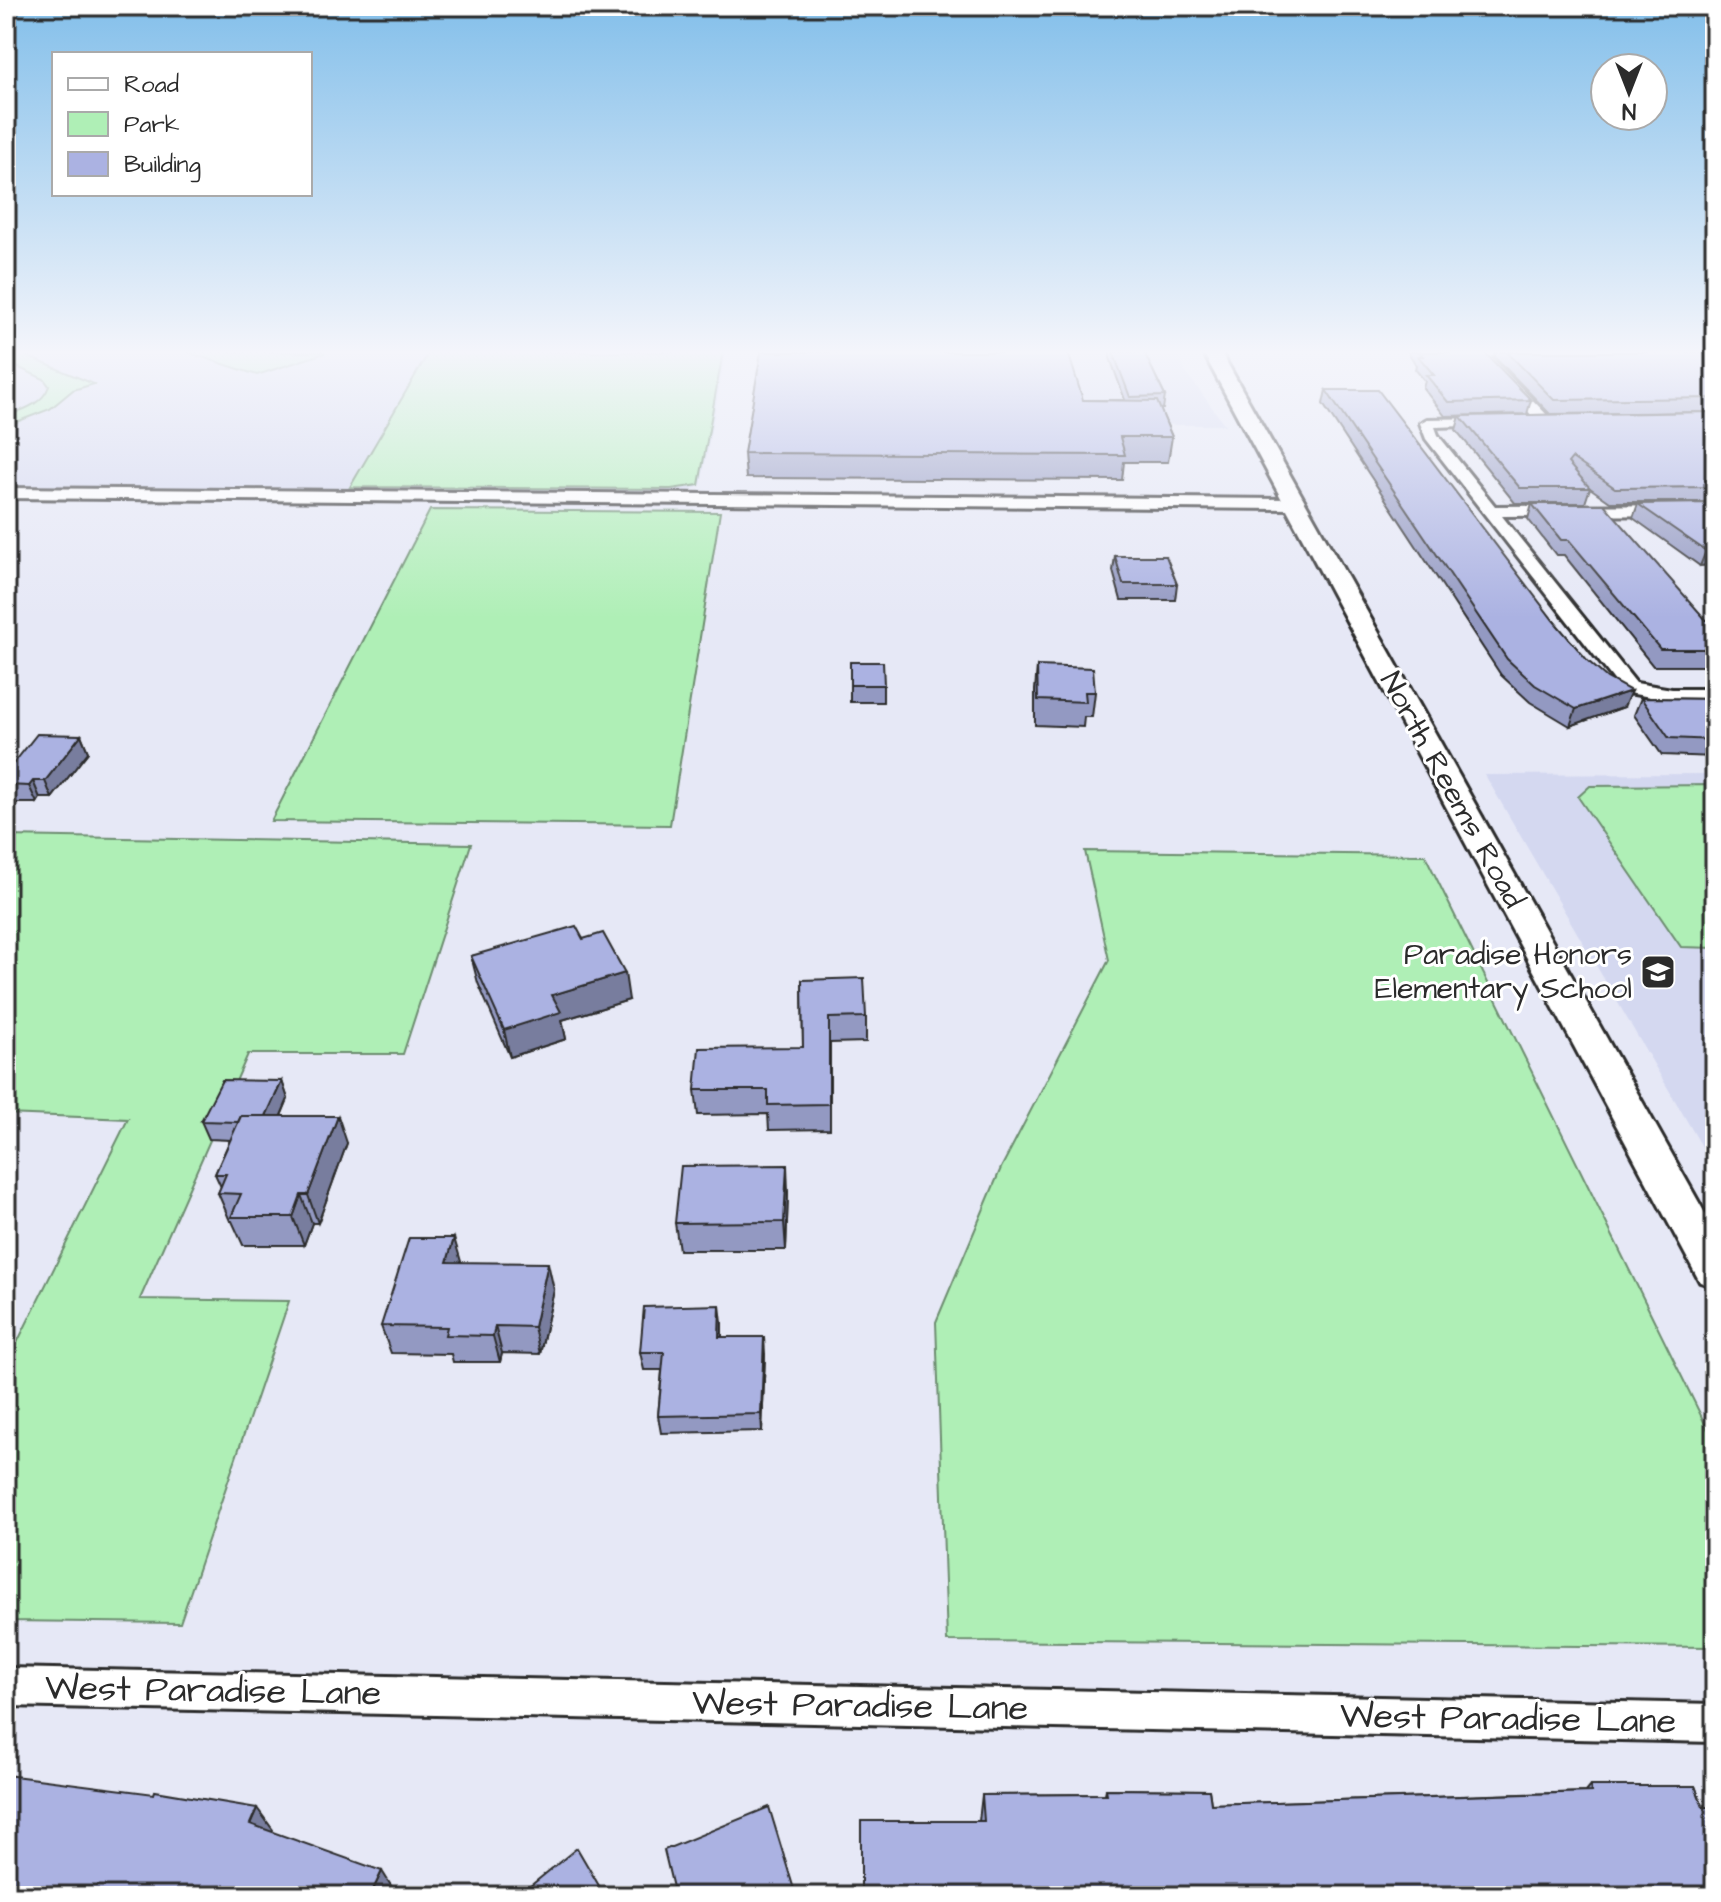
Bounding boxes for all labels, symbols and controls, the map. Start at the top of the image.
legend [52,52,312,196]
north arrow [1589,52,1669,132]
text: Road [124,68,179,102]
text: N [1622,95,1636,126]
text: Park [124,108,180,142]
text: Building [124,148,201,183]
street label: North Reems Road [1370,664,1534,916]
place label: Paradise Honors Elementary School [1375,934,1632,1011]
school or university icon: Paradise Honors Elementary School [1639,953,1677,991]
street label: West Paradise Lane [44,1663,382,1719]
street label: West Paradise Lane [691,1678,1029,1734]
street label: West Paradise Lane [1339,1691,1677,1747]

